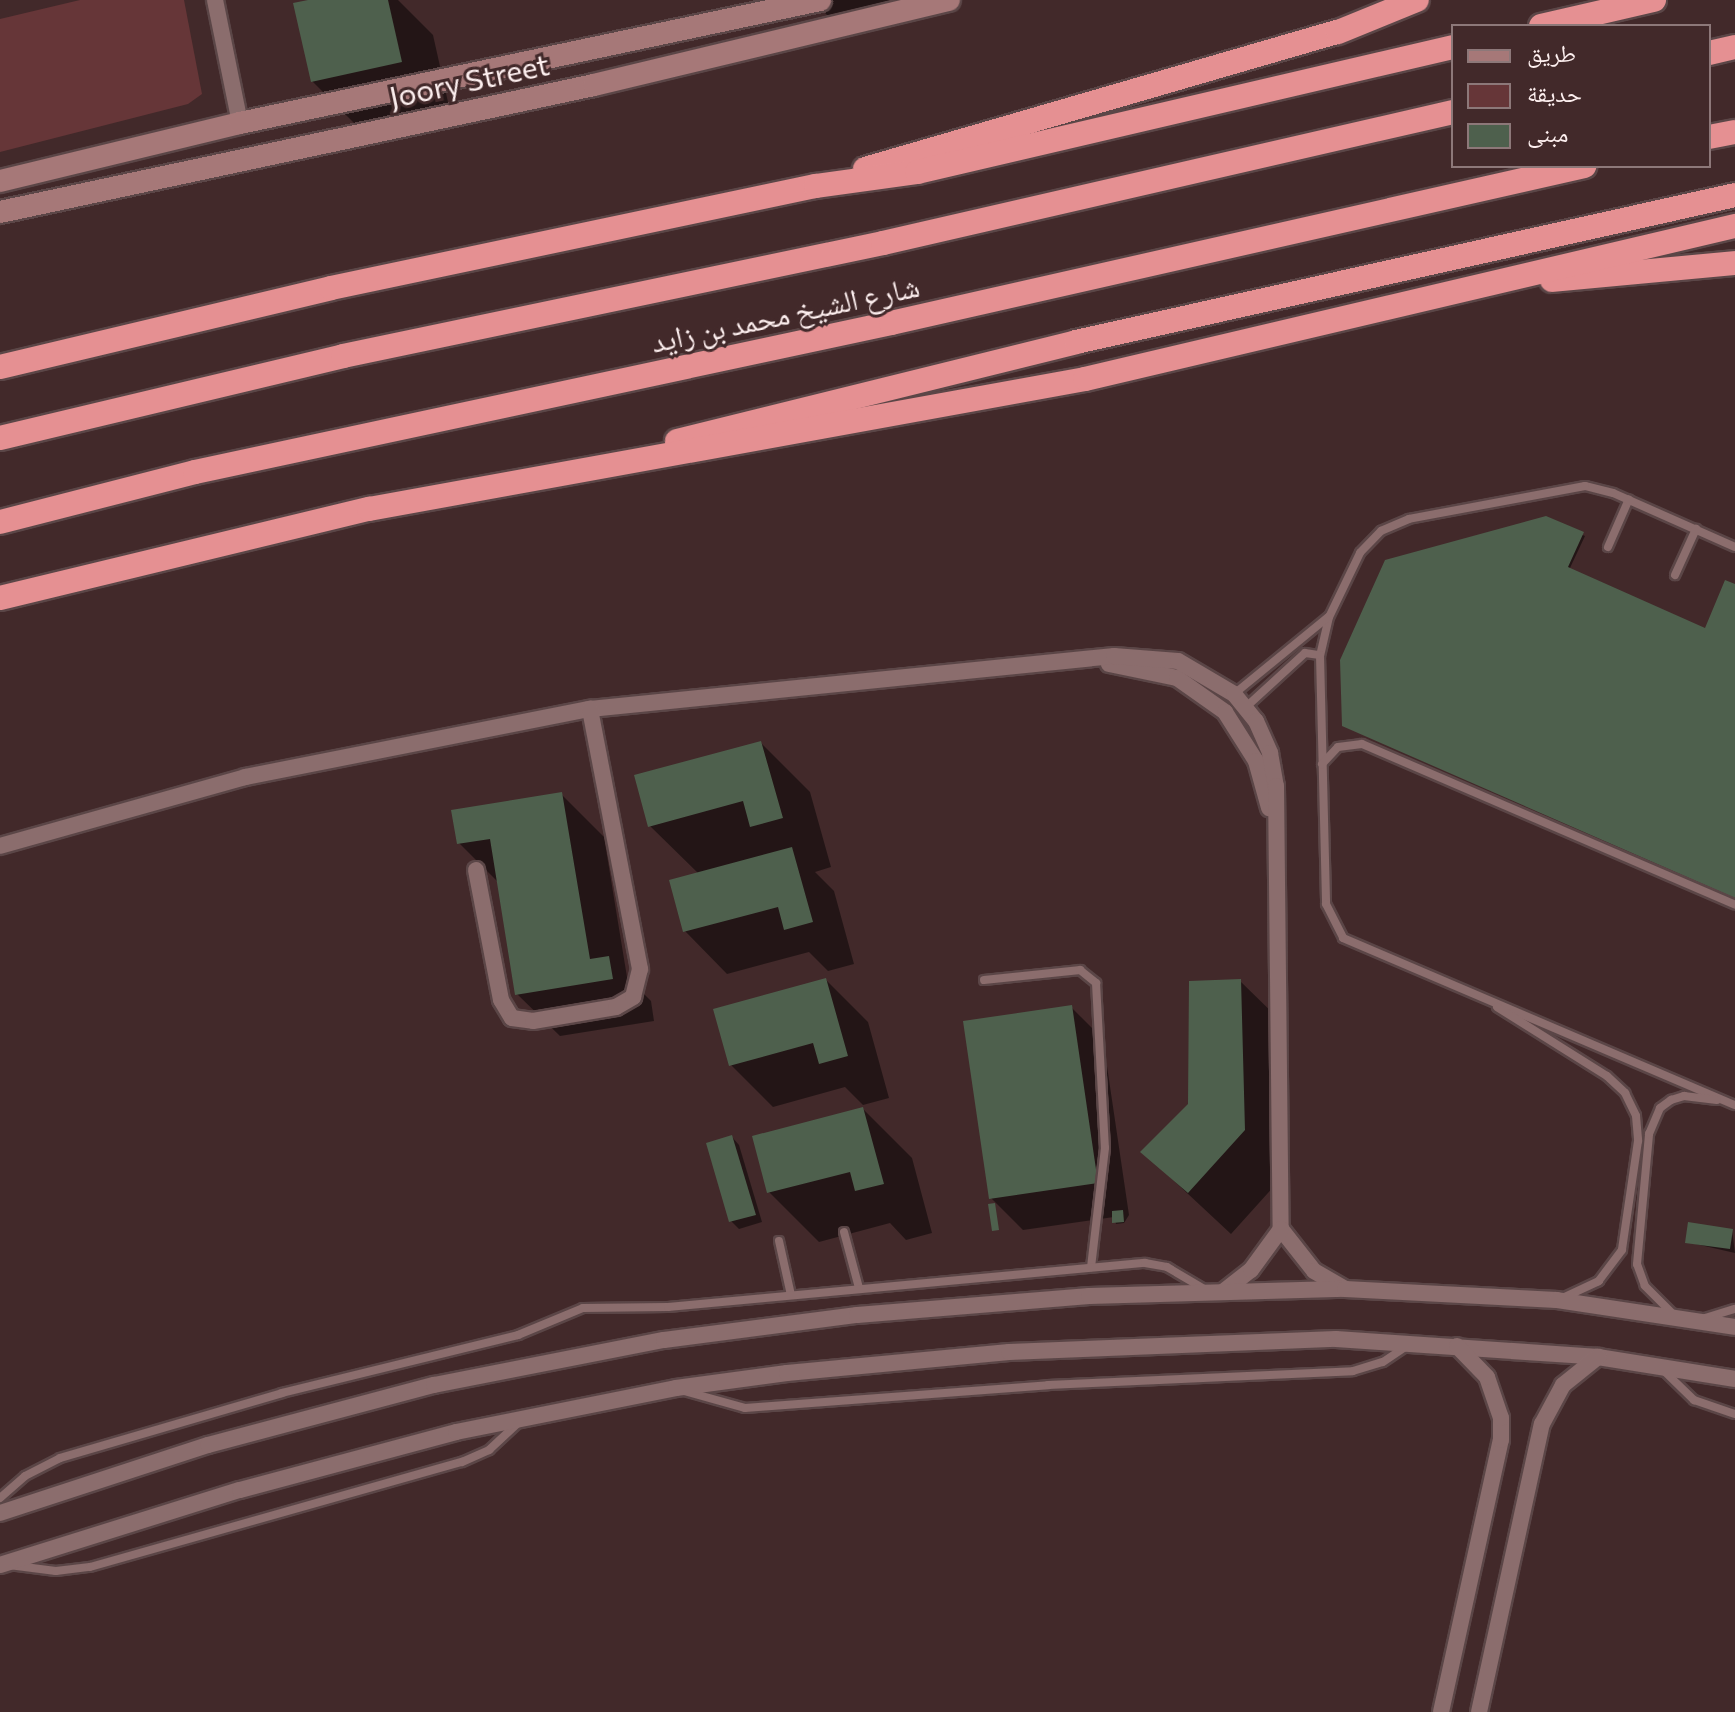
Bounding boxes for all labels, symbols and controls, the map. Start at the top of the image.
legend [1451,24,1711,168]
text: طريق [1527,38,1576,67]
street label: Joory Street [386,45,552,115]
text: حديقة [1527,78,1582,107]
text: مبنى [1527,118,1568,147]
street label: شارع الشيخ محمد بن زايد [648,267,922,359]

